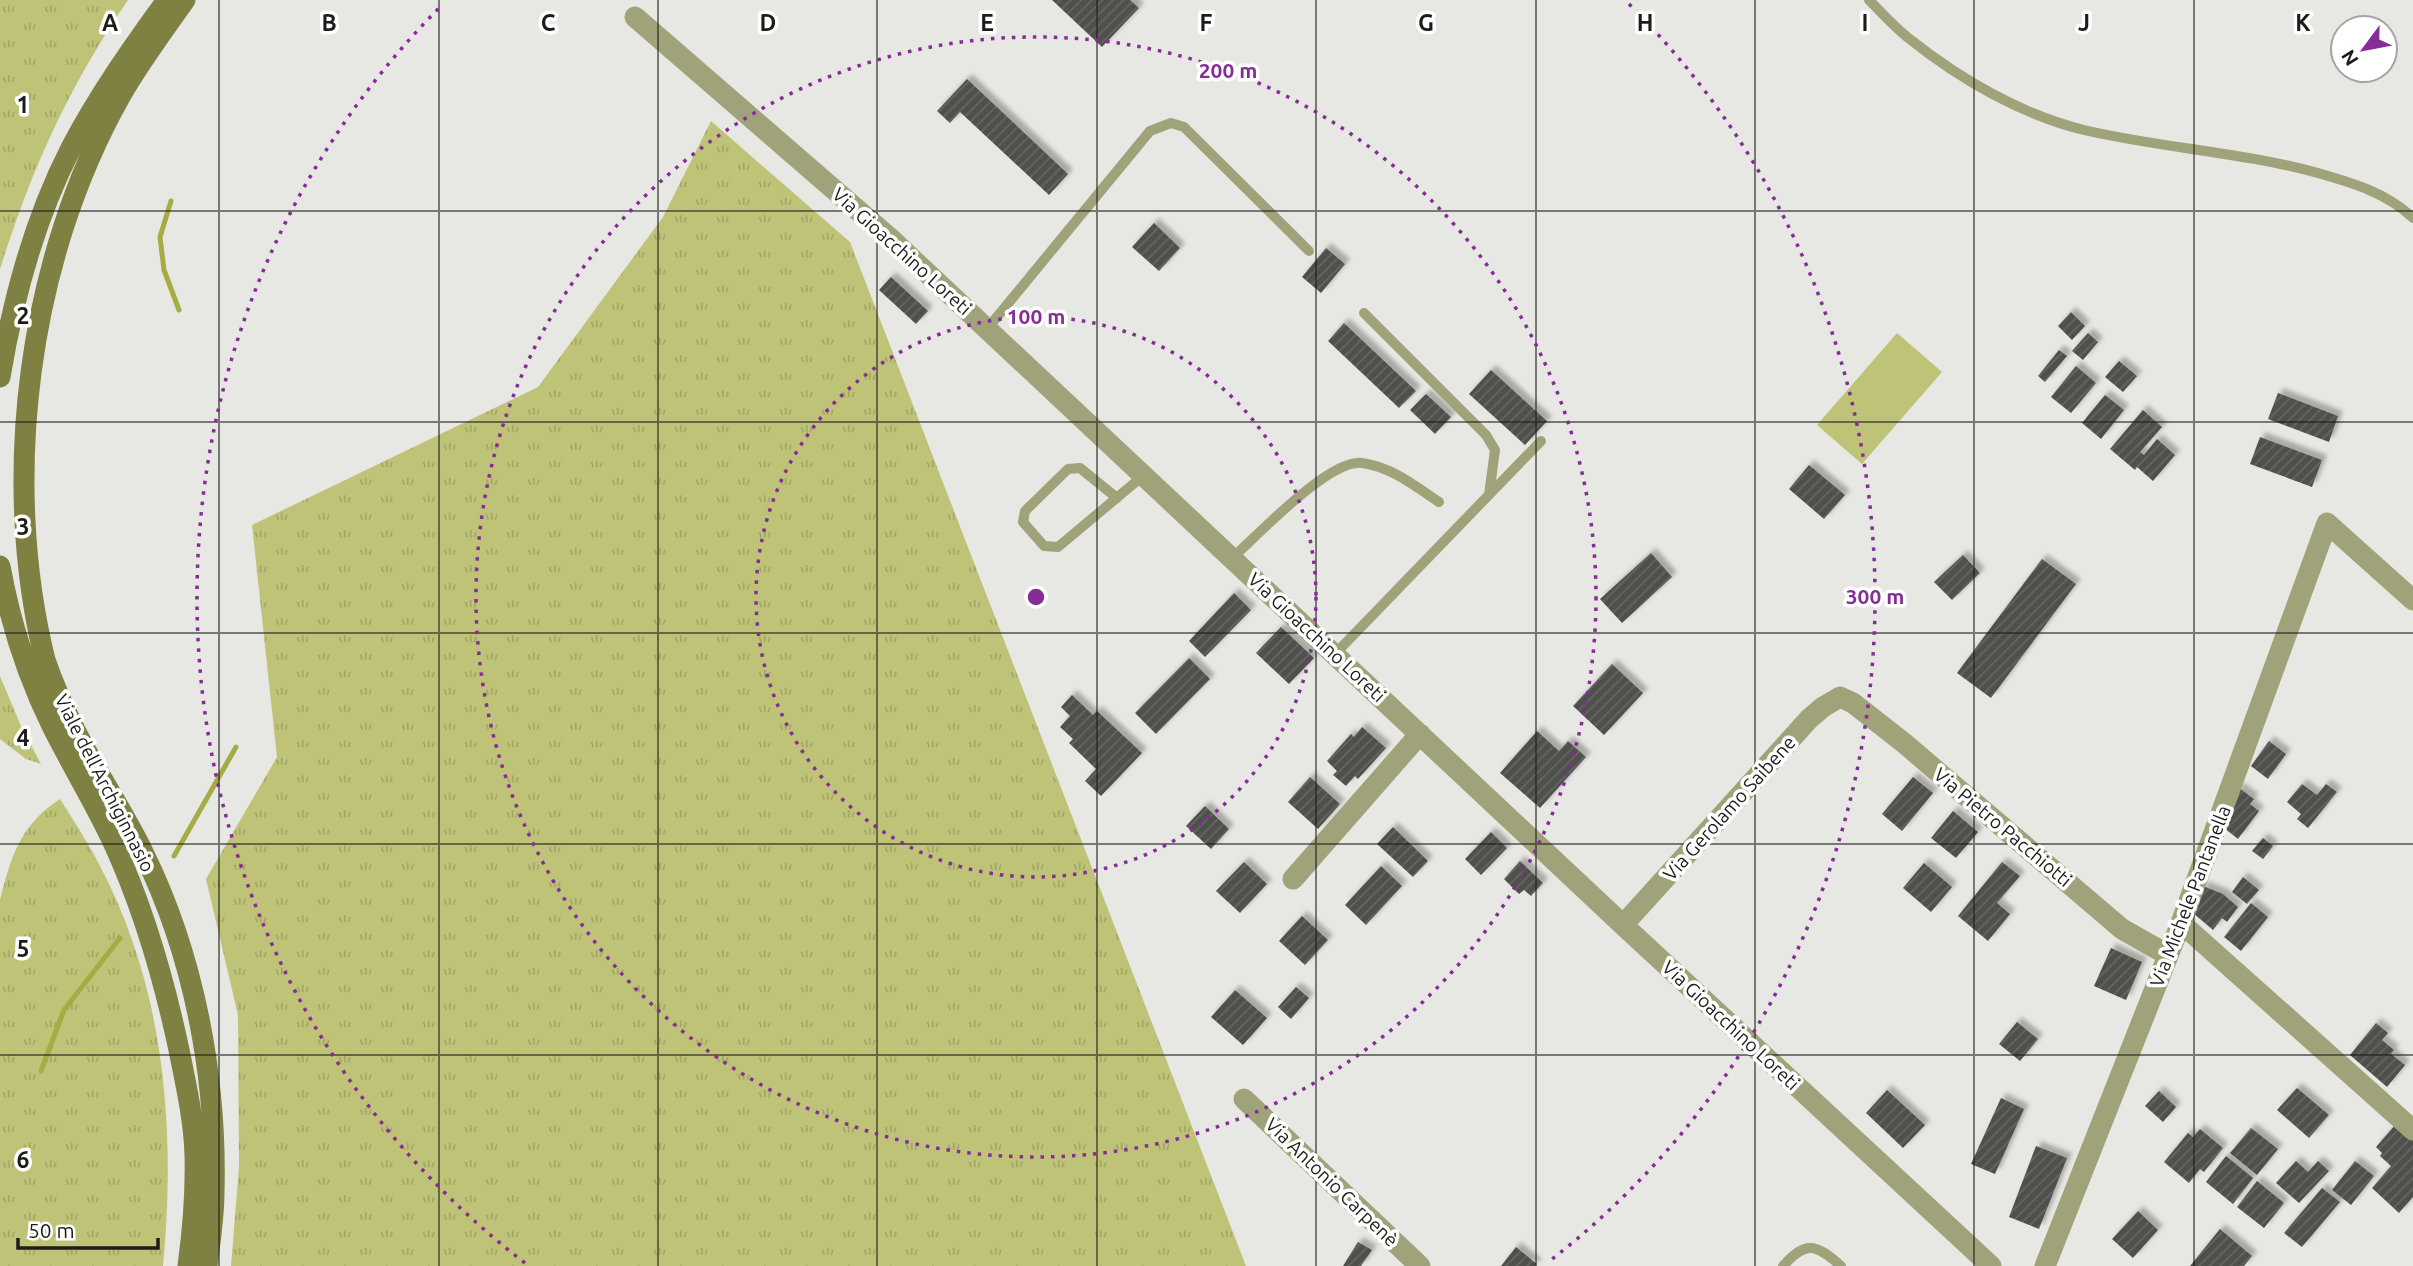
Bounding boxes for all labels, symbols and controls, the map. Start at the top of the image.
text: A [102,10,118,35]
text: B [321,10,337,35]
text: C [541,10,556,35]
text: D [760,10,776,35]
text: E [980,10,994,35]
text: F [1200,10,1213,35]
text: G [1418,10,1434,35]
text: H [1637,10,1653,35]
text: I [1862,10,1868,35]
text: J [2078,10,2090,35]
text: K [2295,10,2311,35]
north arrow [2329,14,2399,84]
text: N [2336,46,2363,70]
text: 200 m [1199,58,1257,82]
text: 1 [17,92,29,117]
street label: Via Gioacchino Loreti [828,183,976,319]
text: 2 [17,303,29,328]
text: 100 m [1007,304,1065,328]
text: 3 [17,514,29,539]
street label: Via Gioacchino Loreti [1244,568,1390,706]
text: 300 m [1846,584,1904,608]
centre of rings [1024,585,1048,609]
street label: Viale dell'Archiginnasio [51,690,159,876]
text: 4 [17,725,30,750]
street label: Via Gerolamo Saibene [1658,731,1800,885]
street label: Via Pietro Pacchiotti [1930,763,2076,891]
street label: Via Michele Pantanella [2145,802,2235,990]
text: 5 [17,936,29,961]
street label: Via Gioacchino Loreti [1658,956,1804,1094]
street label: Via Antonio Carpenè [1261,1113,1403,1251]
text: 6 [17,1147,30,1172]
scale bar [18,1206,158,1250]
text: 50 m [28,1218,75,1242]

